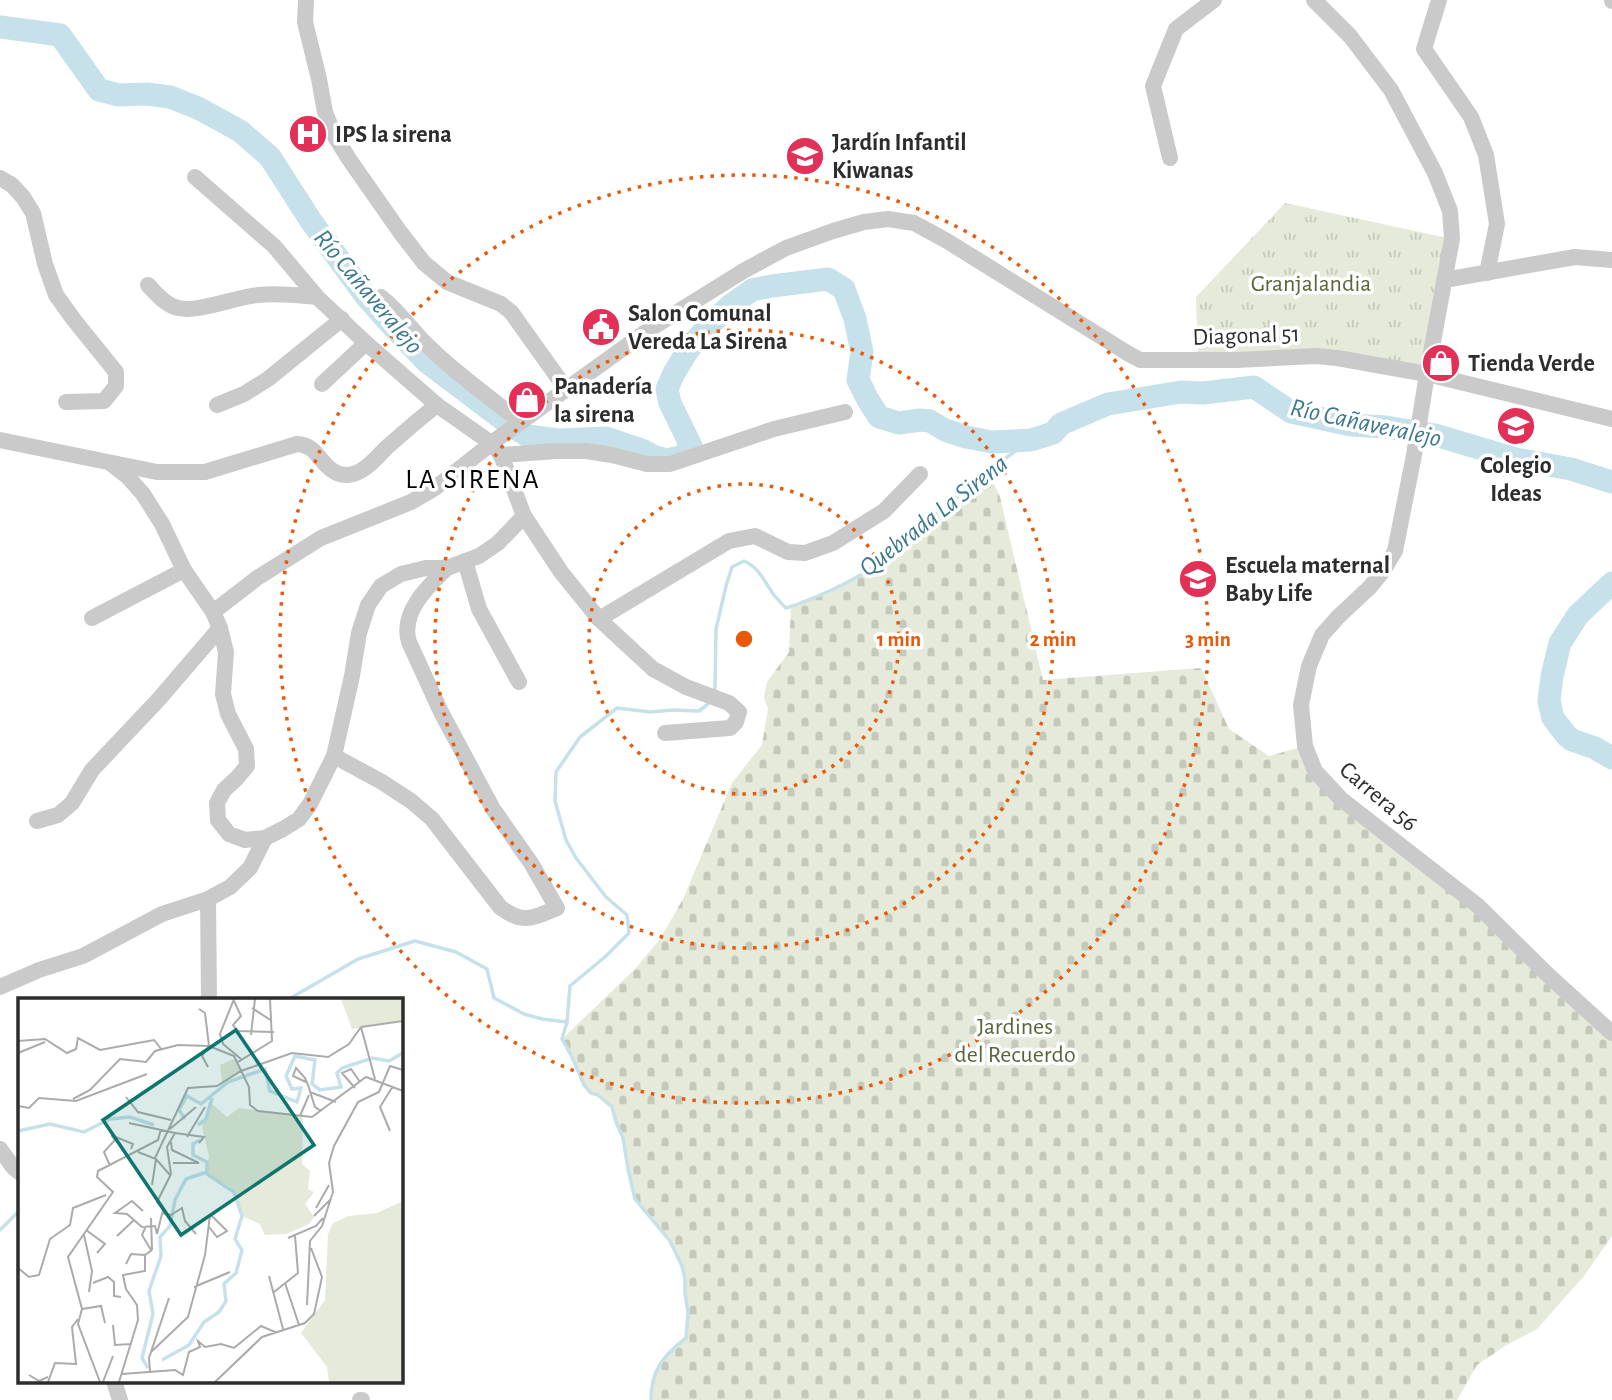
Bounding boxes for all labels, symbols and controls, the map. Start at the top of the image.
hospital icon: IPS la sirena [287,113,329,155]
place label: IPS la sirena [335,123,452,147]
place label: Jardín Infantil Kiwanas [832,131,967,183]
school or university icon: Jardín Infantil Kiwanas [784,135,826,177]
water label: Río Cañaveralejo [309,224,428,359]
park label: Granjalandia [1251,272,1371,296]
place label: Salon Comunal Vereda La Sirena [628,302,787,354]
public building icon: Salon Comunal Vereda La Sirena [580,306,622,348]
street label: Diagonal 51 [1192,322,1300,350]
shop icon: Tienda Verde [1420,342,1462,384]
place label: Tienda Verde [1468,352,1595,376]
place label: Panadería la sirena [554,375,652,427]
shop icon: Panadería la sirena [506,379,548,421]
water label: Río Cañaveralejo [1288,394,1444,452]
school or university icon: Colegio Ideas [1495,405,1537,447]
water label: Quebrada La Sirena [855,450,1013,582]
place label: Colegio Ideas [1480,454,1552,506]
district label: LA SIRENA [405,466,541,494]
place label: Escuela maternal Baby Life [1225,554,1390,606]
school or university icon: Escuela maternal Baby Life [1177,558,1219,600]
centre of rings [732,627,756,651]
text: 1 min [877,629,921,650]
text: 2 min [1030,629,1076,650]
text: 3 min [1185,629,1231,650]
street label: Carrera 56 [1335,757,1422,836]
inset map [18,998,402,1382]
park label: Jardines del Recuerdo [954,1015,1076,1067]

